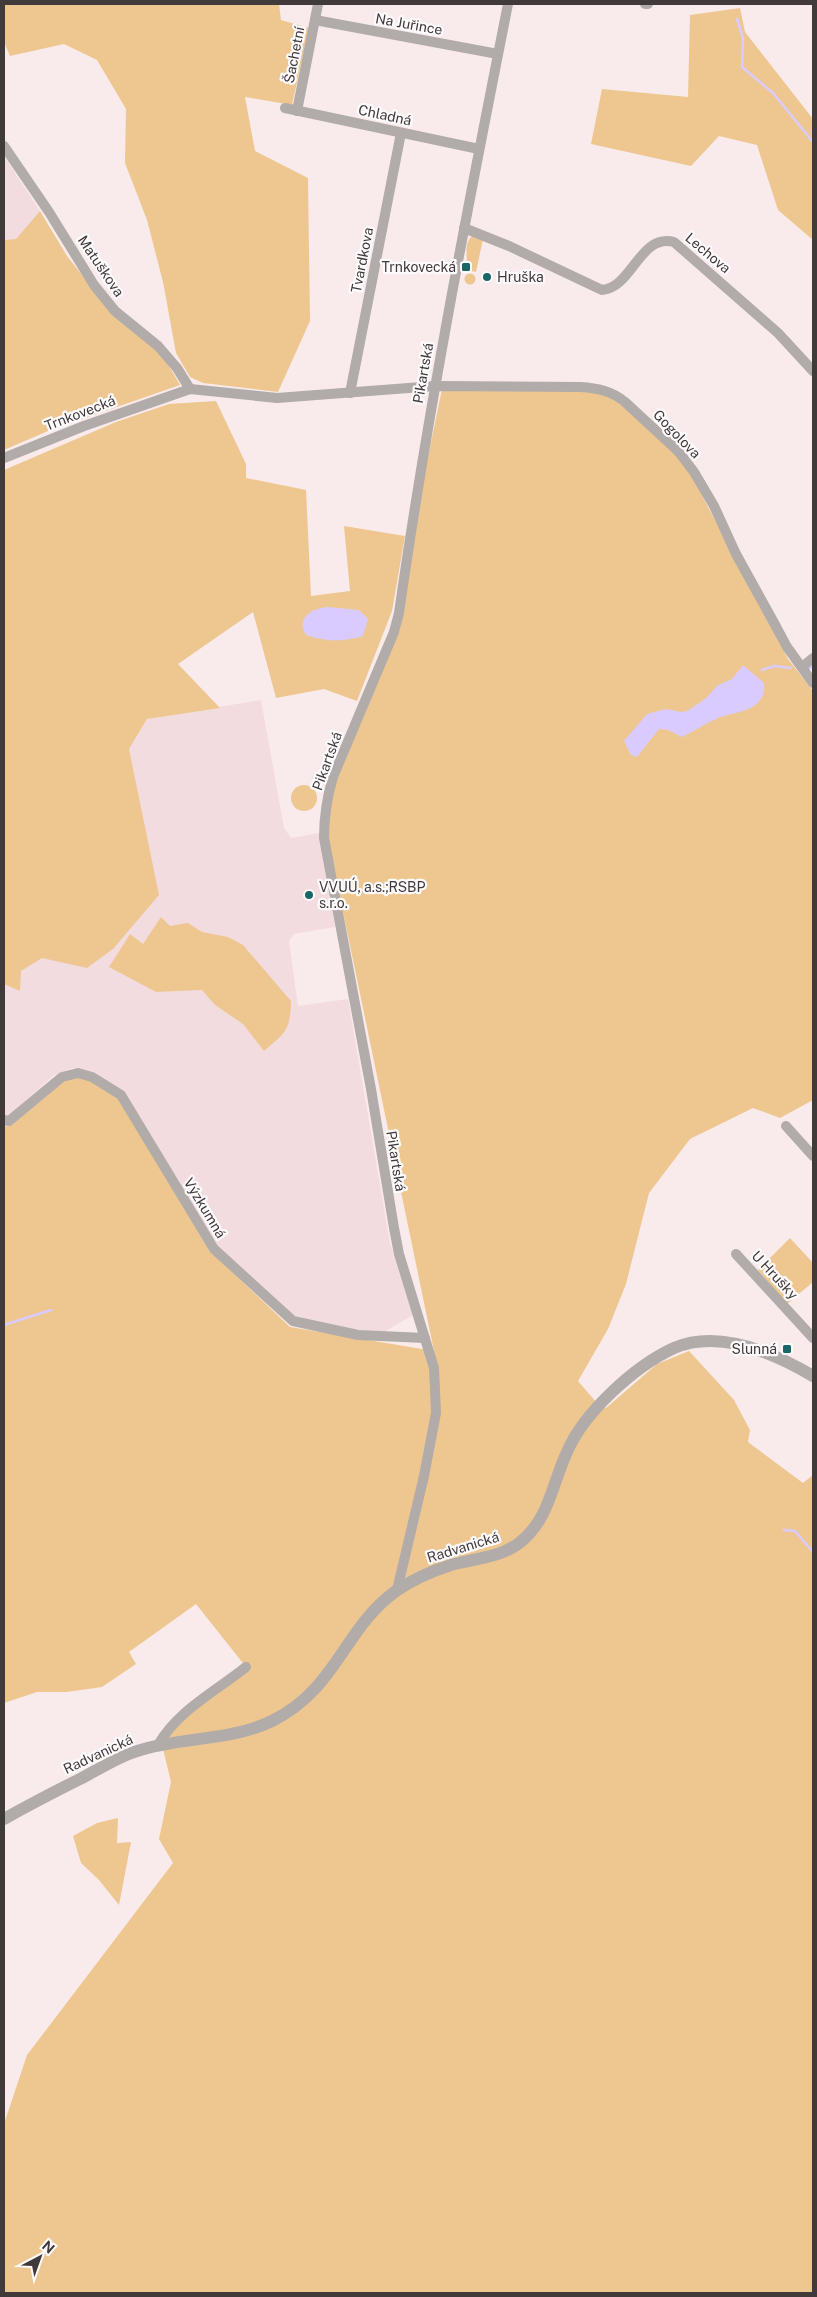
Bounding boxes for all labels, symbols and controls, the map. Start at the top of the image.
street label: Na Juřince [374,10,444,38]
street label: Šachetní [280,25,307,85]
street label: Chladná [357,102,413,128]
street label: Tvardkova [348,226,376,294]
street label: Lechova [682,230,734,276]
street label: Matuškova [75,232,127,300]
place label: Trnkovecká [382,259,456,275]
marker: Trnkovecká [460,261,472,273]
place label: Hruška [497,269,544,285]
marker: Hruška [481,271,493,283]
street label: Pikartská [410,342,436,404]
street label: Trnkovecká [42,392,118,434]
street label: Gogolova [650,407,704,461]
street label: Pikartská [309,730,345,792]
place label: VVUÚ, a.s.;RSBP s.r.o. [319,877,426,911]
marker: VVUÚ, a.s.;RSBP s.r.o. [303,889,315,901]
street label: Pikartská [383,1130,409,1192]
street label: Výzkumná [181,1175,229,1241]
street label: U Hrušky [749,1248,802,1303]
place label: Slunná [732,1341,777,1357]
marker: Slunná [781,1343,793,1355]
street label: Radvanická [425,1528,501,1566]
street label: Radvanická [61,1731,135,1777]
north arrow [15,2232,65,2282]
text: N [39,2238,58,2257]

